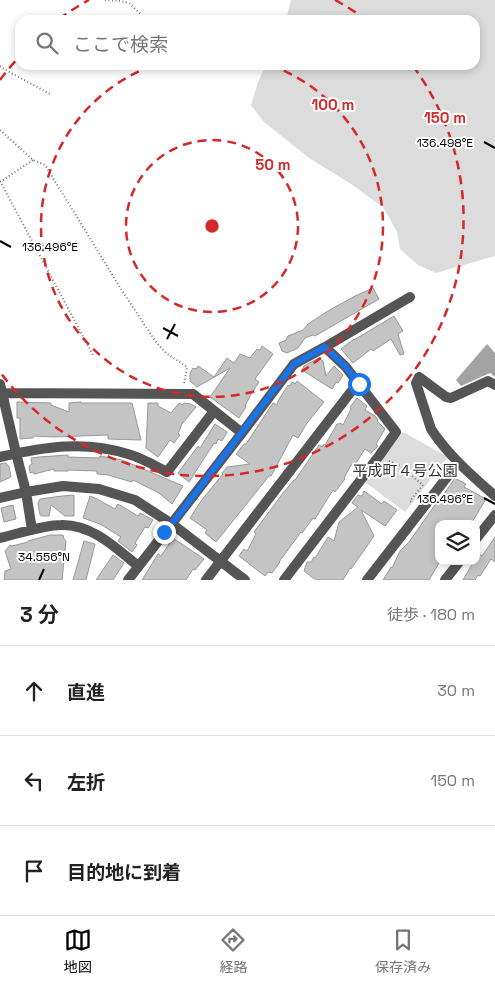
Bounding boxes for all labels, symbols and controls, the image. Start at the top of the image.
search box [15,15,480,70]
icon: search [33,29,61,57]
text: ここで検索 [73,32,168,57]
text: 100 m [312,95,354,114]
text: 150 m [424,108,466,127]
text: 136.498°E [417,135,473,151]
text: 50 m [255,155,291,174]
centre of rings [203,217,221,235]
text: 136.496°E [22,239,78,255]
route start [348,373,371,396]
park label: 平成町４号公園 [352,461,458,480]
text: 136.496°E [417,491,473,507]
map controls [435,520,480,565]
button: layers [435,520,480,565]
route end [153,521,176,544]
text: 34.556°N [18,549,70,565]
text: 3 分 [20,601,59,628]
text: 徒歩 · 180 m [387,604,475,625]
icon: ahead [20,677,48,705]
text: 直進 [67,680,105,705]
text: 30 m [437,680,475,701]
icon: left [20,767,48,795]
text: 左折 [67,770,105,795]
text: 150 m [431,770,475,791]
icon: arrive [20,857,48,885]
text: 目的地に到着 [67,860,181,885]
tab: 地図 [64,926,92,976]
tab: 経路 [219,926,247,976]
tab: 保存済み [375,926,431,976]

